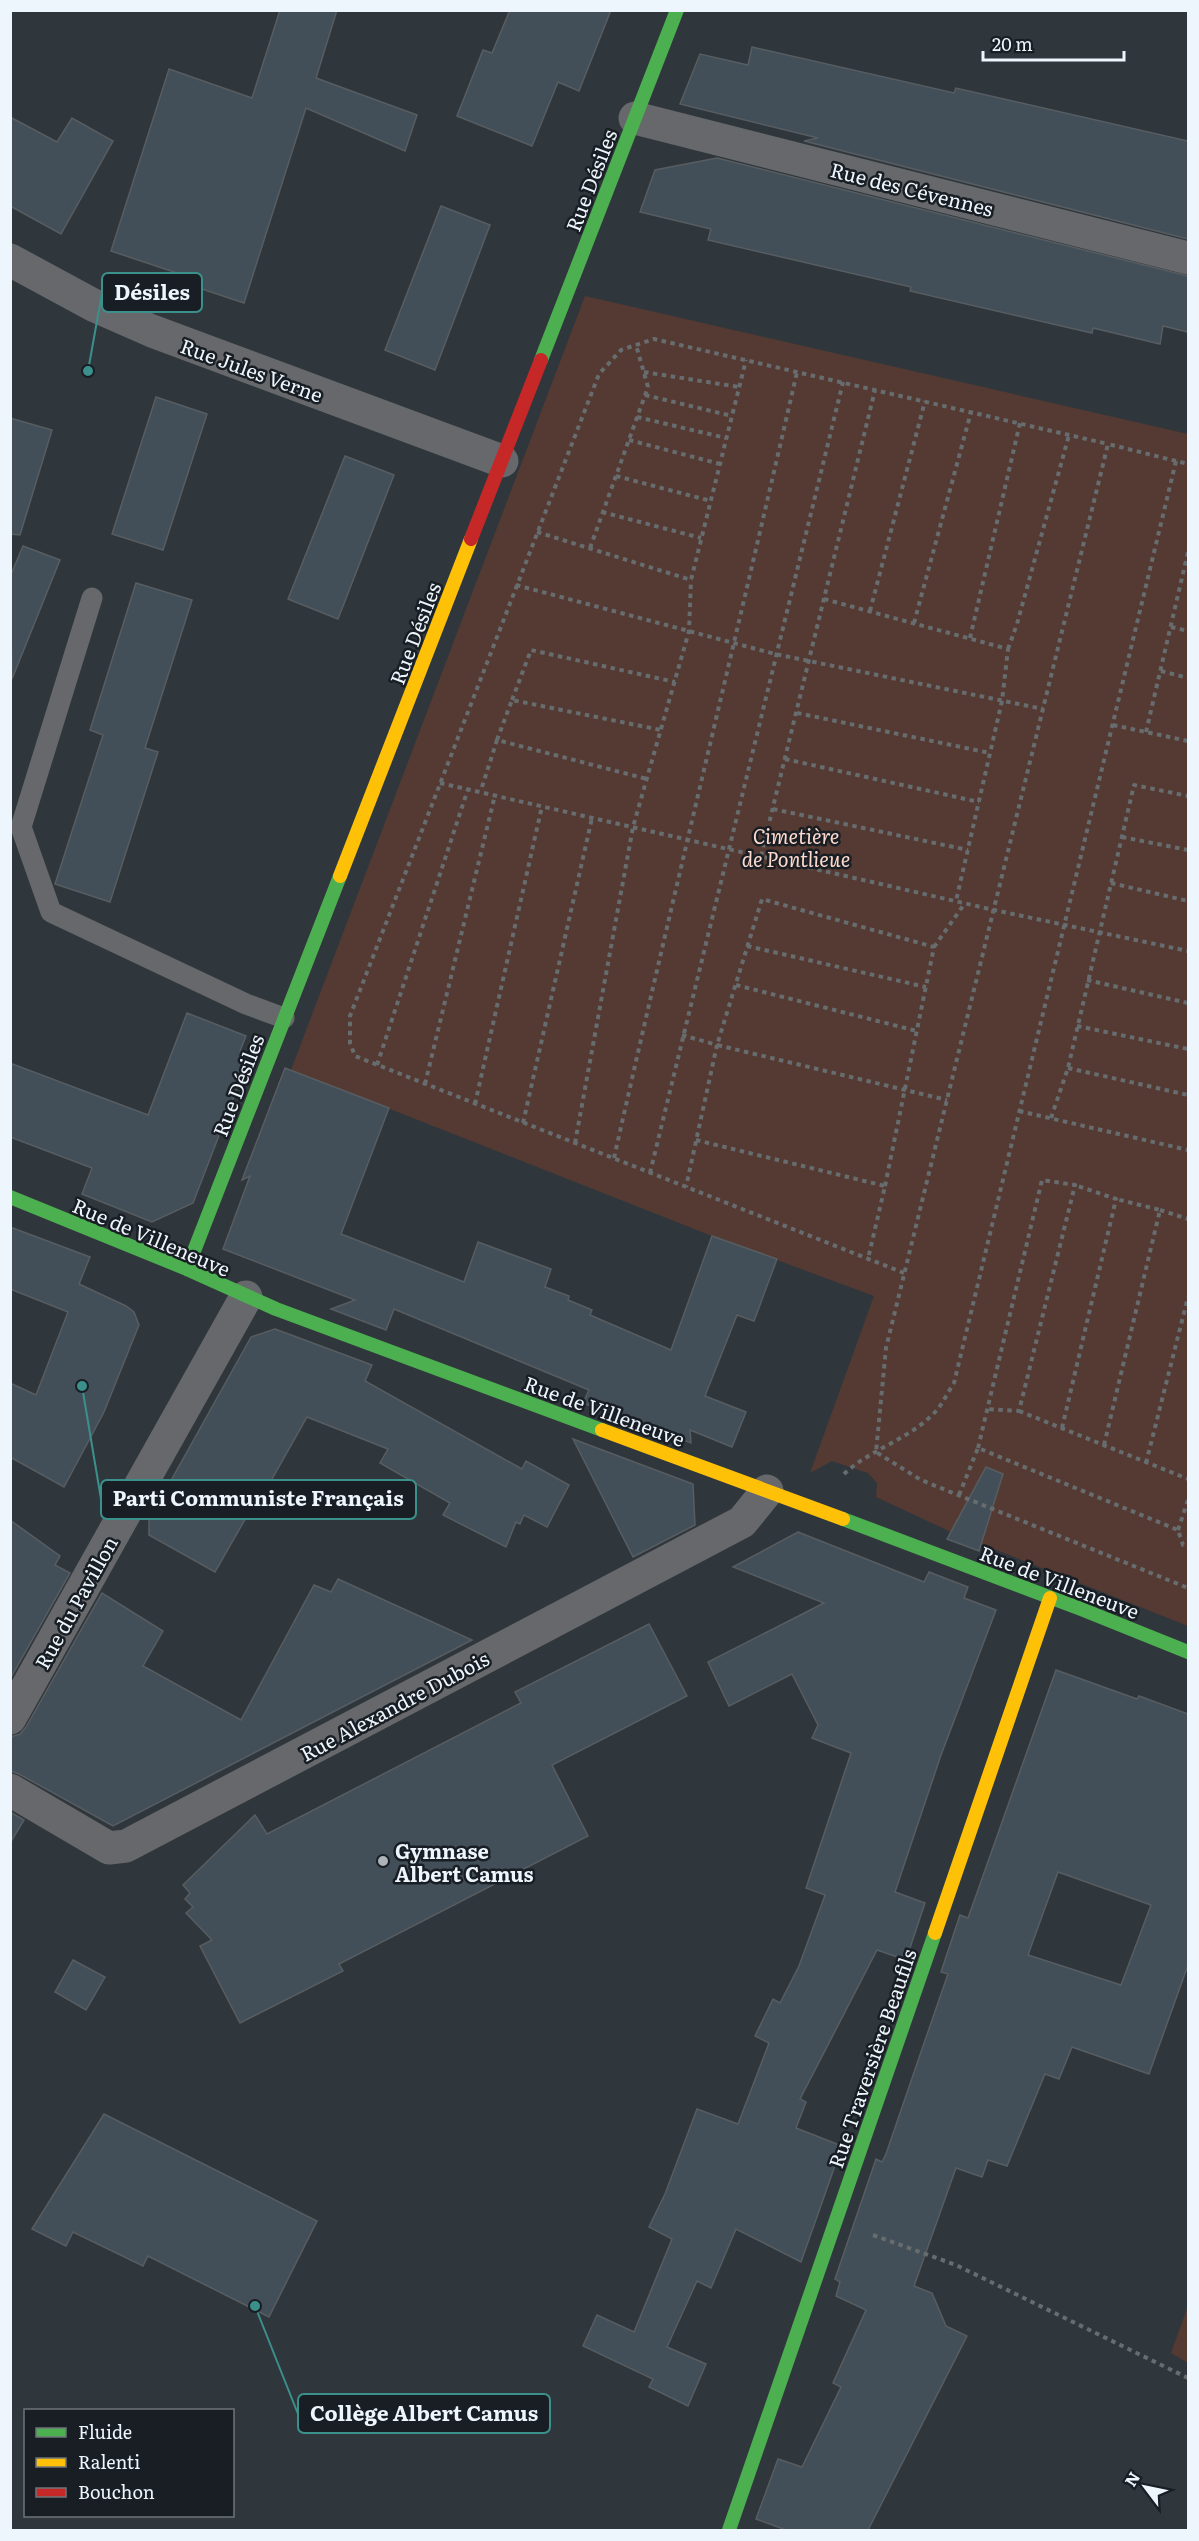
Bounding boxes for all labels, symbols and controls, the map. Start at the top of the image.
scale bar [983,24,1124,62]
text: 20 m [992,30,1033,57]
street label: Rue Désiles [557,125,623,235]
street label: Rue des Cévennes [828,153,996,223]
callout: Désiles [102,273,202,312]
text: Désiles [114,275,190,306]
street label: Rue Jules Verne [177,329,327,409]
street label: Rue Désiles [381,578,447,688]
park label: Cimetière de Pontlieue [742,820,850,873]
street label: Rue Désiles [204,1030,270,1140]
street label: Rue de Villeneuve [68,1189,236,1283]
street label: Rue de Villeneuve [521,1367,689,1453]
callout: Parti Communiste Français [101,1480,416,1519]
text: Parti Communiste Français [112,1481,404,1512]
street label: Rue du Pavillon [26,1530,124,1674]
street label: Rue de Villeneuve [976,1537,1144,1625]
street label: Rue Alexandre Dubois [294,1642,494,1768]
place label: Gymnase Albert Camus [395,1835,533,1888]
marker: Gymnase Albert Camus [376,1854,390,1868]
street label: Rue Traversière Beaufils [819,1944,923,2172]
callout: Collège Albert Camus [298,2394,550,2433]
text: Collège Albert Camus [310,2396,538,2427]
legend [24,2409,234,2517]
text: Fluide [78,2418,132,2445]
text: Ralenti [78,2448,140,2475]
north arrow [1115,2457,1175,2517]
text: N [1118,2466,1145,2491]
text: Bouchon [78,2478,155,2505]

